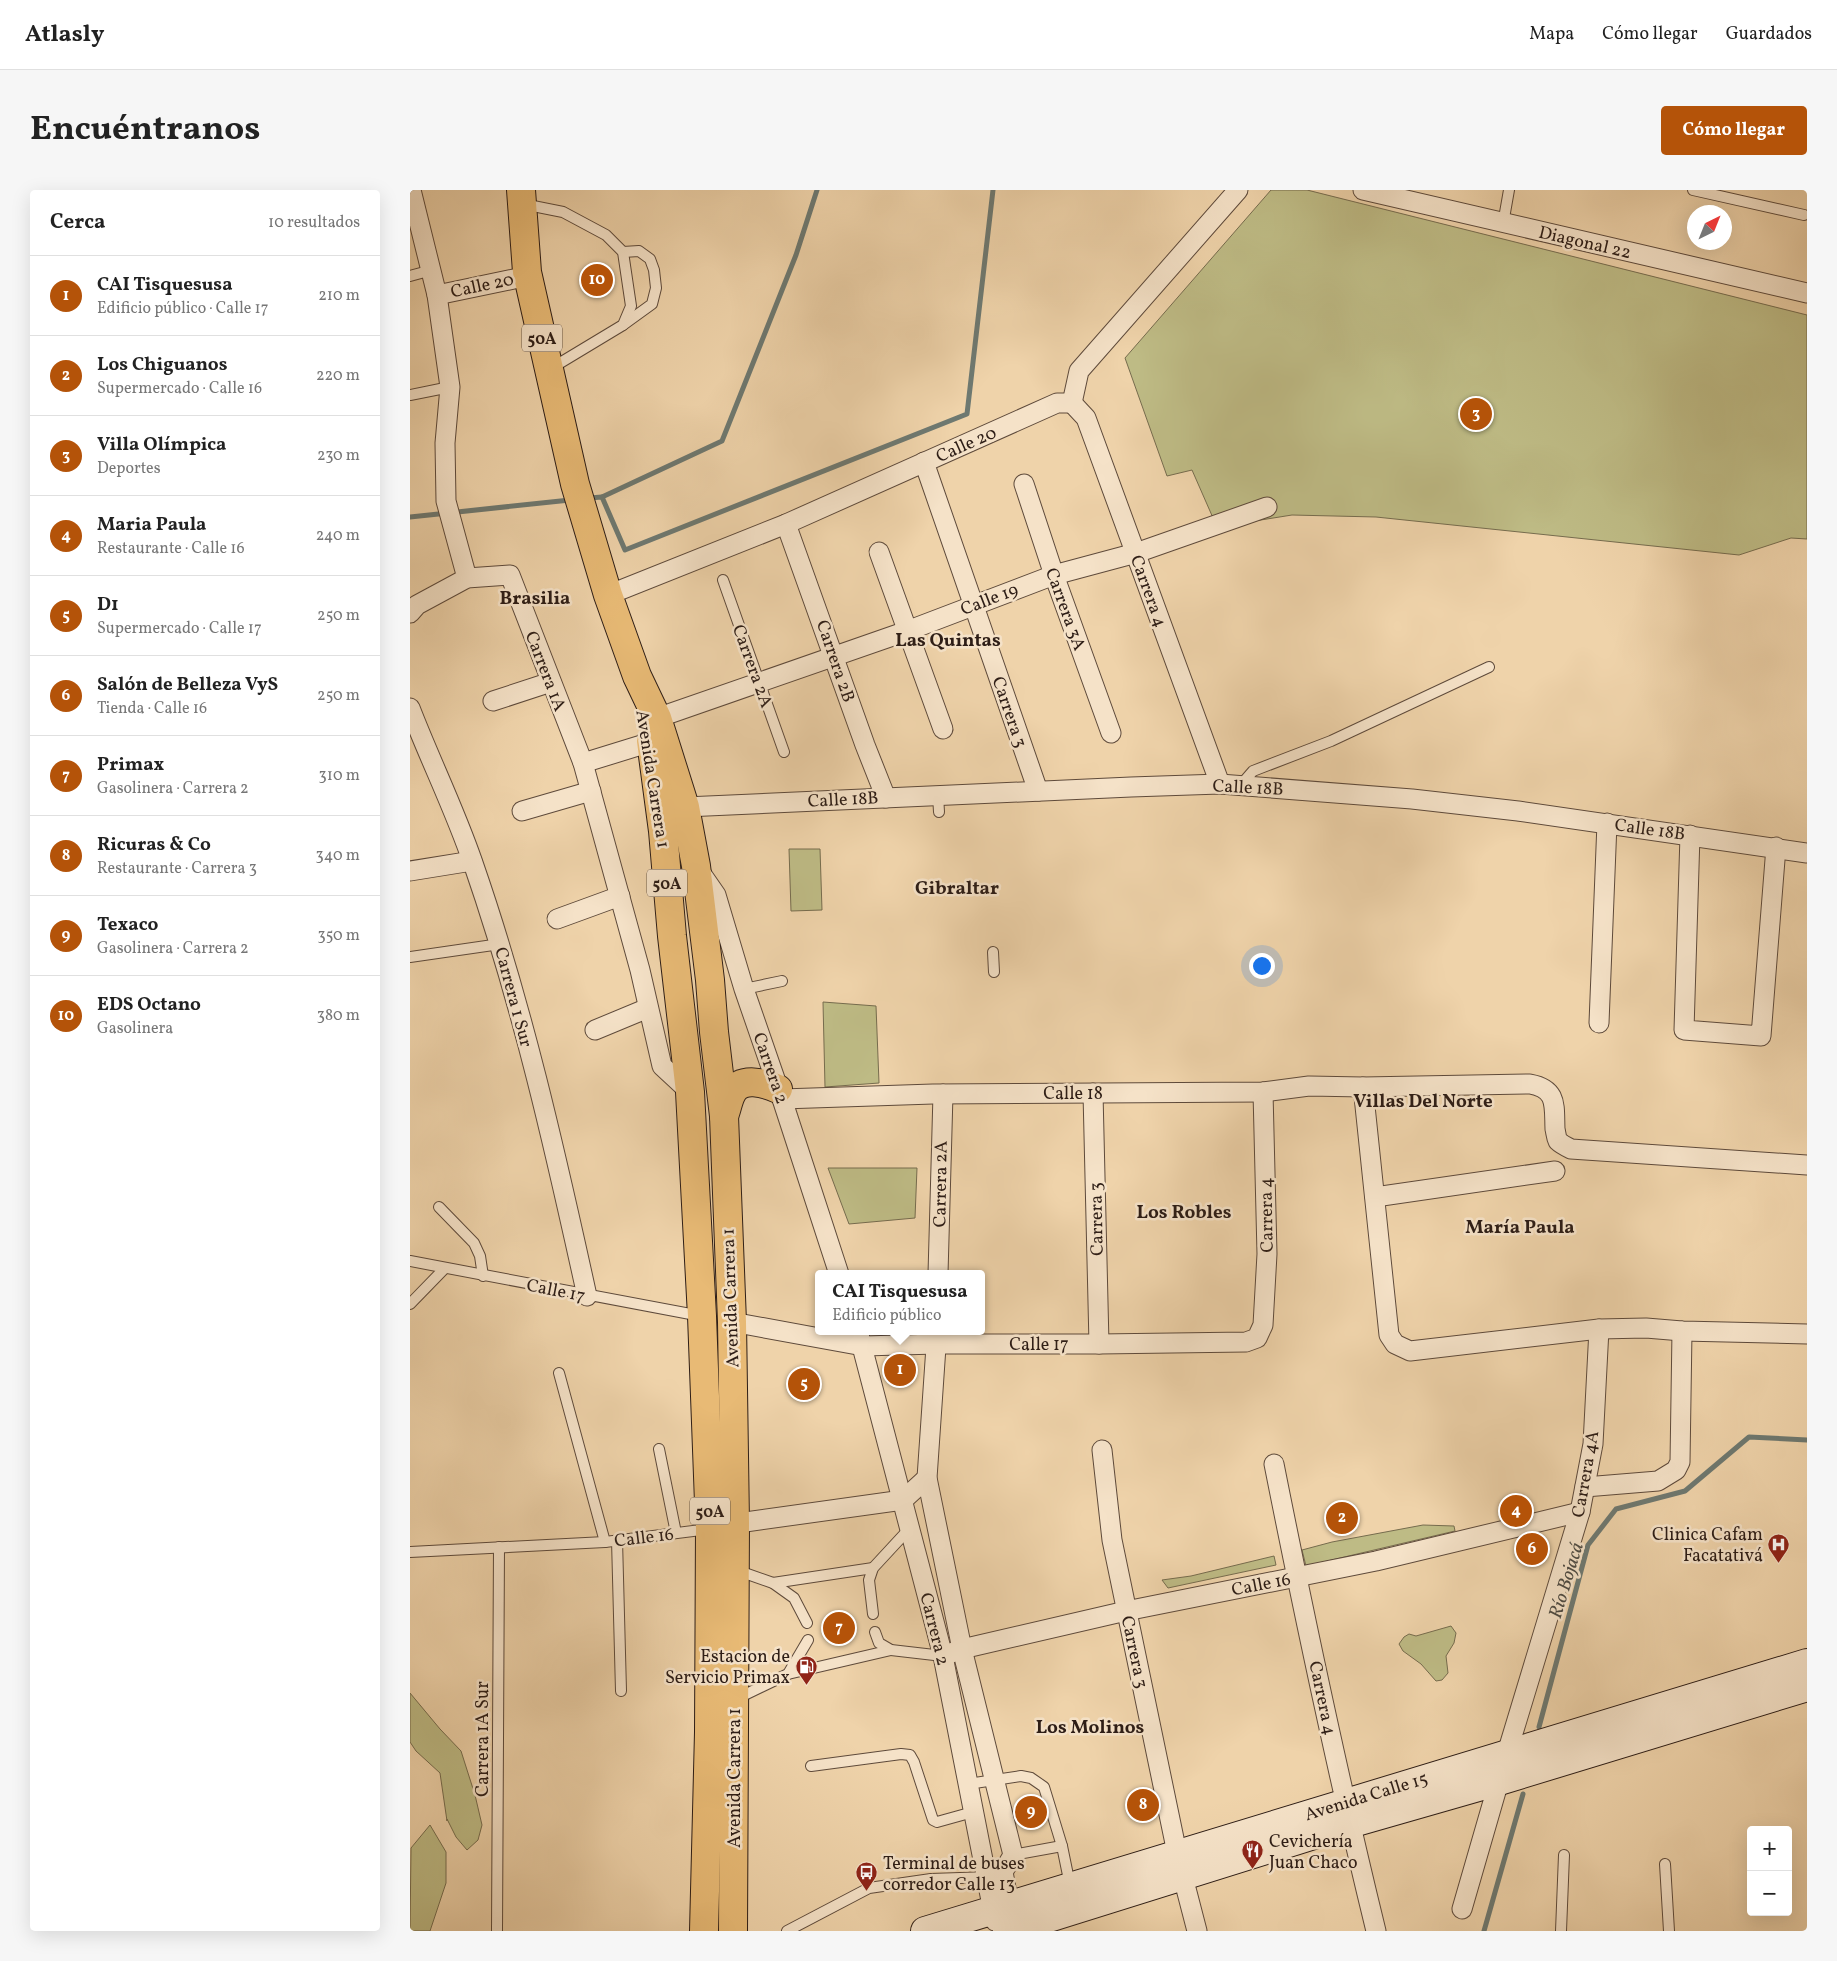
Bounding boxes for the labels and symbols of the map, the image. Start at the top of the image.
north arrow [1687,205,1732,250]
street label: Diagonal 22 [1536,221,1633,266]
pin: 10 [581,261,613,299]
street label: Calle 20 [448,268,516,305]
road number: 50A [522,324,562,352]
pin: 3 [1460,395,1492,433]
street label: Calle 20 [932,421,1001,470]
street label: Carrera 4 [1123,552,1172,631]
street label: Carrera 3A [1038,565,1091,655]
street label: Calle 19 [957,578,1022,623]
district label: Brasilia [500,586,570,612]
street label: Carrera 2B [809,617,860,706]
street label: Carrera 2A [725,621,778,712]
street label: Carrera 1A [518,628,571,716]
district label: Las Quintas [895,628,1001,654]
street label: Carrera 3 [985,674,1032,751]
street label: Avenida Carrera 1 [628,708,675,850]
street label: Calle 18B [1212,774,1284,803]
street label: Calle 18B [807,786,879,815]
street label: Calle 18B [1613,813,1687,848]
road number: 50A [647,870,687,896]
district label: Gibraltar [915,876,999,902]
street label: Carrera 1 Sur [487,945,538,1051]
your location [1249,953,1275,979]
street label: Carrera 2 [746,1029,793,1108]
street label: Calle 18 [1043,1082,1103,1107]
district label: Villas Del Norte [1353,1089,1493,1115]
street label: Carrera 2A [928,1140,955,1228]
street label: Carrera 4 [1254,1177,1281,1253]
street label: Carrera 3 [1084,1182,1111,1256]
district label: Los Robles [1137,1200,1232,1226]
district label: María Paula [1465,1215,1575,1241]
street label: Avenida Carrera 1 [717,1228,746,1368]
street label: Calle 17 [524,1274,587,1309]
street label: Calle 17 [1009,1333,1069,1358]
pin: 1 [884,1351,916,1389]
pin: 5 [788,1365,820,1403]
street label: Carrera 4A [1567,1429,1606,1520]
pin: 4 [1500,1492,1532,1530]
road number: 50A [690,1498,730,1524]
pin: 2 [1326,1499,1358,1537]
street label: Calle 16 [613,1522,675,1555]
place label: Clinica Cafam Facatativá [1652,1523,1763,1569]
pin: 6 [1516,1530,1548,1568]
hospital icon: Clinica Cafam Facatativá [1767,1532,1791,1563]
water label: Río Bojacá [1543,1539,1591,1622]
street label: Calle 16 [1230,1568,1293,1603]
street label: Carrera 2 [912,1590,955,1668]
pin: 7 [823,1609,855,1647]
street label: Carrera 3 [1114,1614,1153,1691]
place label: Estacion de Servicio Primax [665,1645,790,1691]
fuel station icon: Estacion de Servicio Primax [794,1654,818,1685]
street label: Carrera 4 [1301,1659,1342,1738]
street label: Carrera 1A Sur [471,1681,496,1797]
street label: Avenida Carrera 1 [723,1708,748,1848]
district label: Los Molinos [1036,1715,1145,1741]
street label: Avenida Calle 15 [1302,1767,1431,1828]
pin: 8 [1127,1786,1159,1824]
pin: 9 [1015,1793,1047,1831]
place label: Cevichería Juan Chaco [1269,1830,1357,1876]
restaurant icon: Cevichería Juan Chaco [1241,1839,1265,1870]
place label: Terminal de buses corredor Calle 13 [883,1852,1025,1898]
bus stop icon: Terminal de buses corredor Calle 13 [855,1861,879,1892]

